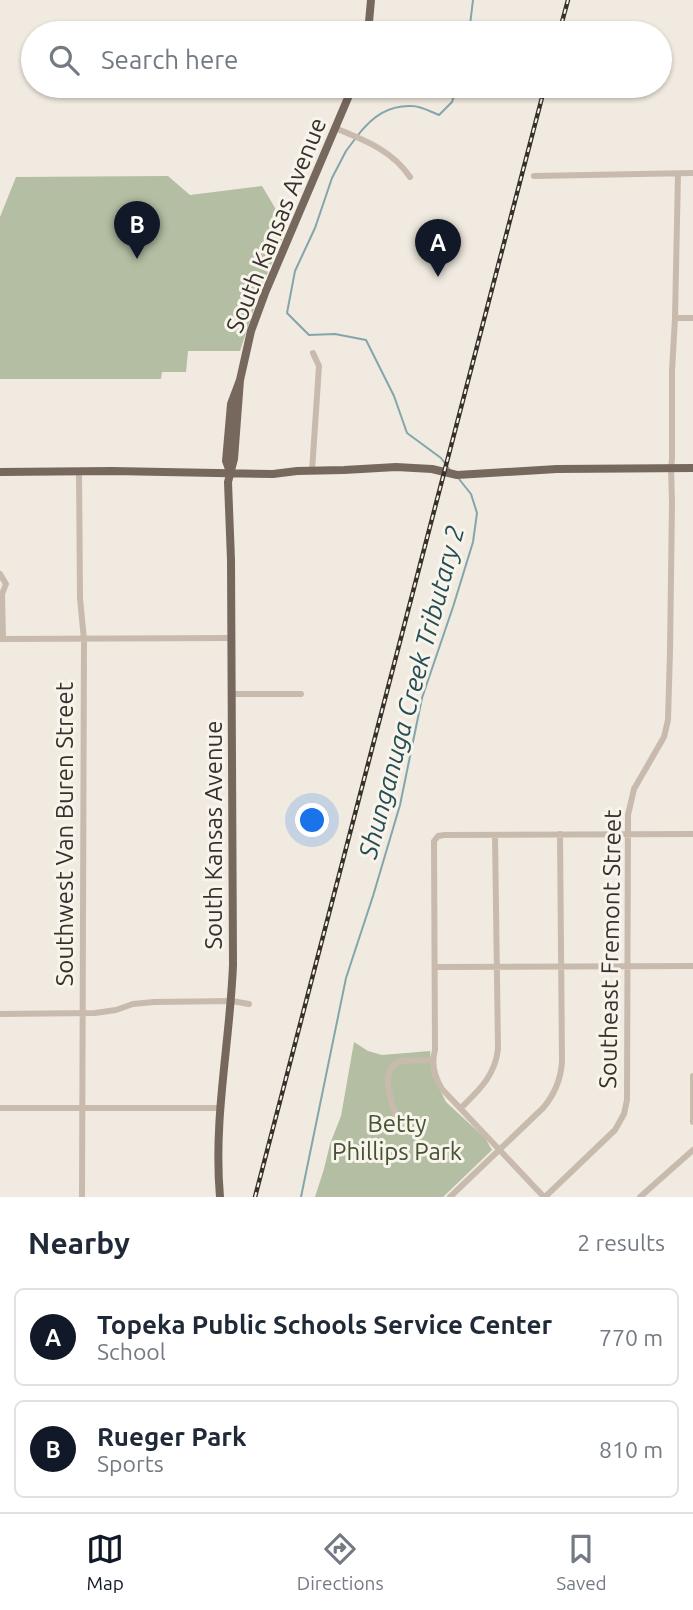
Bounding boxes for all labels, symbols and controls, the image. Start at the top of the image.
search box [21,21,672,98]
icon: search [45,41,83,79]
text: Search here [101,45,238,74]
street label: South Kansas Avenue [221,114,331,336]
pin: B [114,201,160,259]
pin: A [415,219,461,277]
water label: Shunganuga Creek Tributary 2 [352,522,469,863]
street label: Southwest Van Buren Street [51,681,78,986]
street label: South Kansas Avenue [200,720,227,950]
your location [295,803,329,837]
street label: Southeast Fremont Street [594,809,626,1089]
park label: Betty Phillips Park [332,1110,462,1165]
text: Nearby [28,1226,130,1260]
text: 2 results [577,1230,665,1255]
text: Topeka Public Schools Service Center [97,1310,552,1339]
text: A [45,1325,61,1350]
text: 770 m [599,1325,663,1350]
text: School [97,1339,166,1364]
text: Rueger Park [97,1422,247,1451]
text: B [45,1437,61,1462]
text: 810 m [599,1437,663,1462]
text: Sports [97,1451,164,1476]
tab: Map [86,1530,124,1594]
tab: Directions [297,1530,384,1594]
tab: Saved [556,1530,607,1594]

